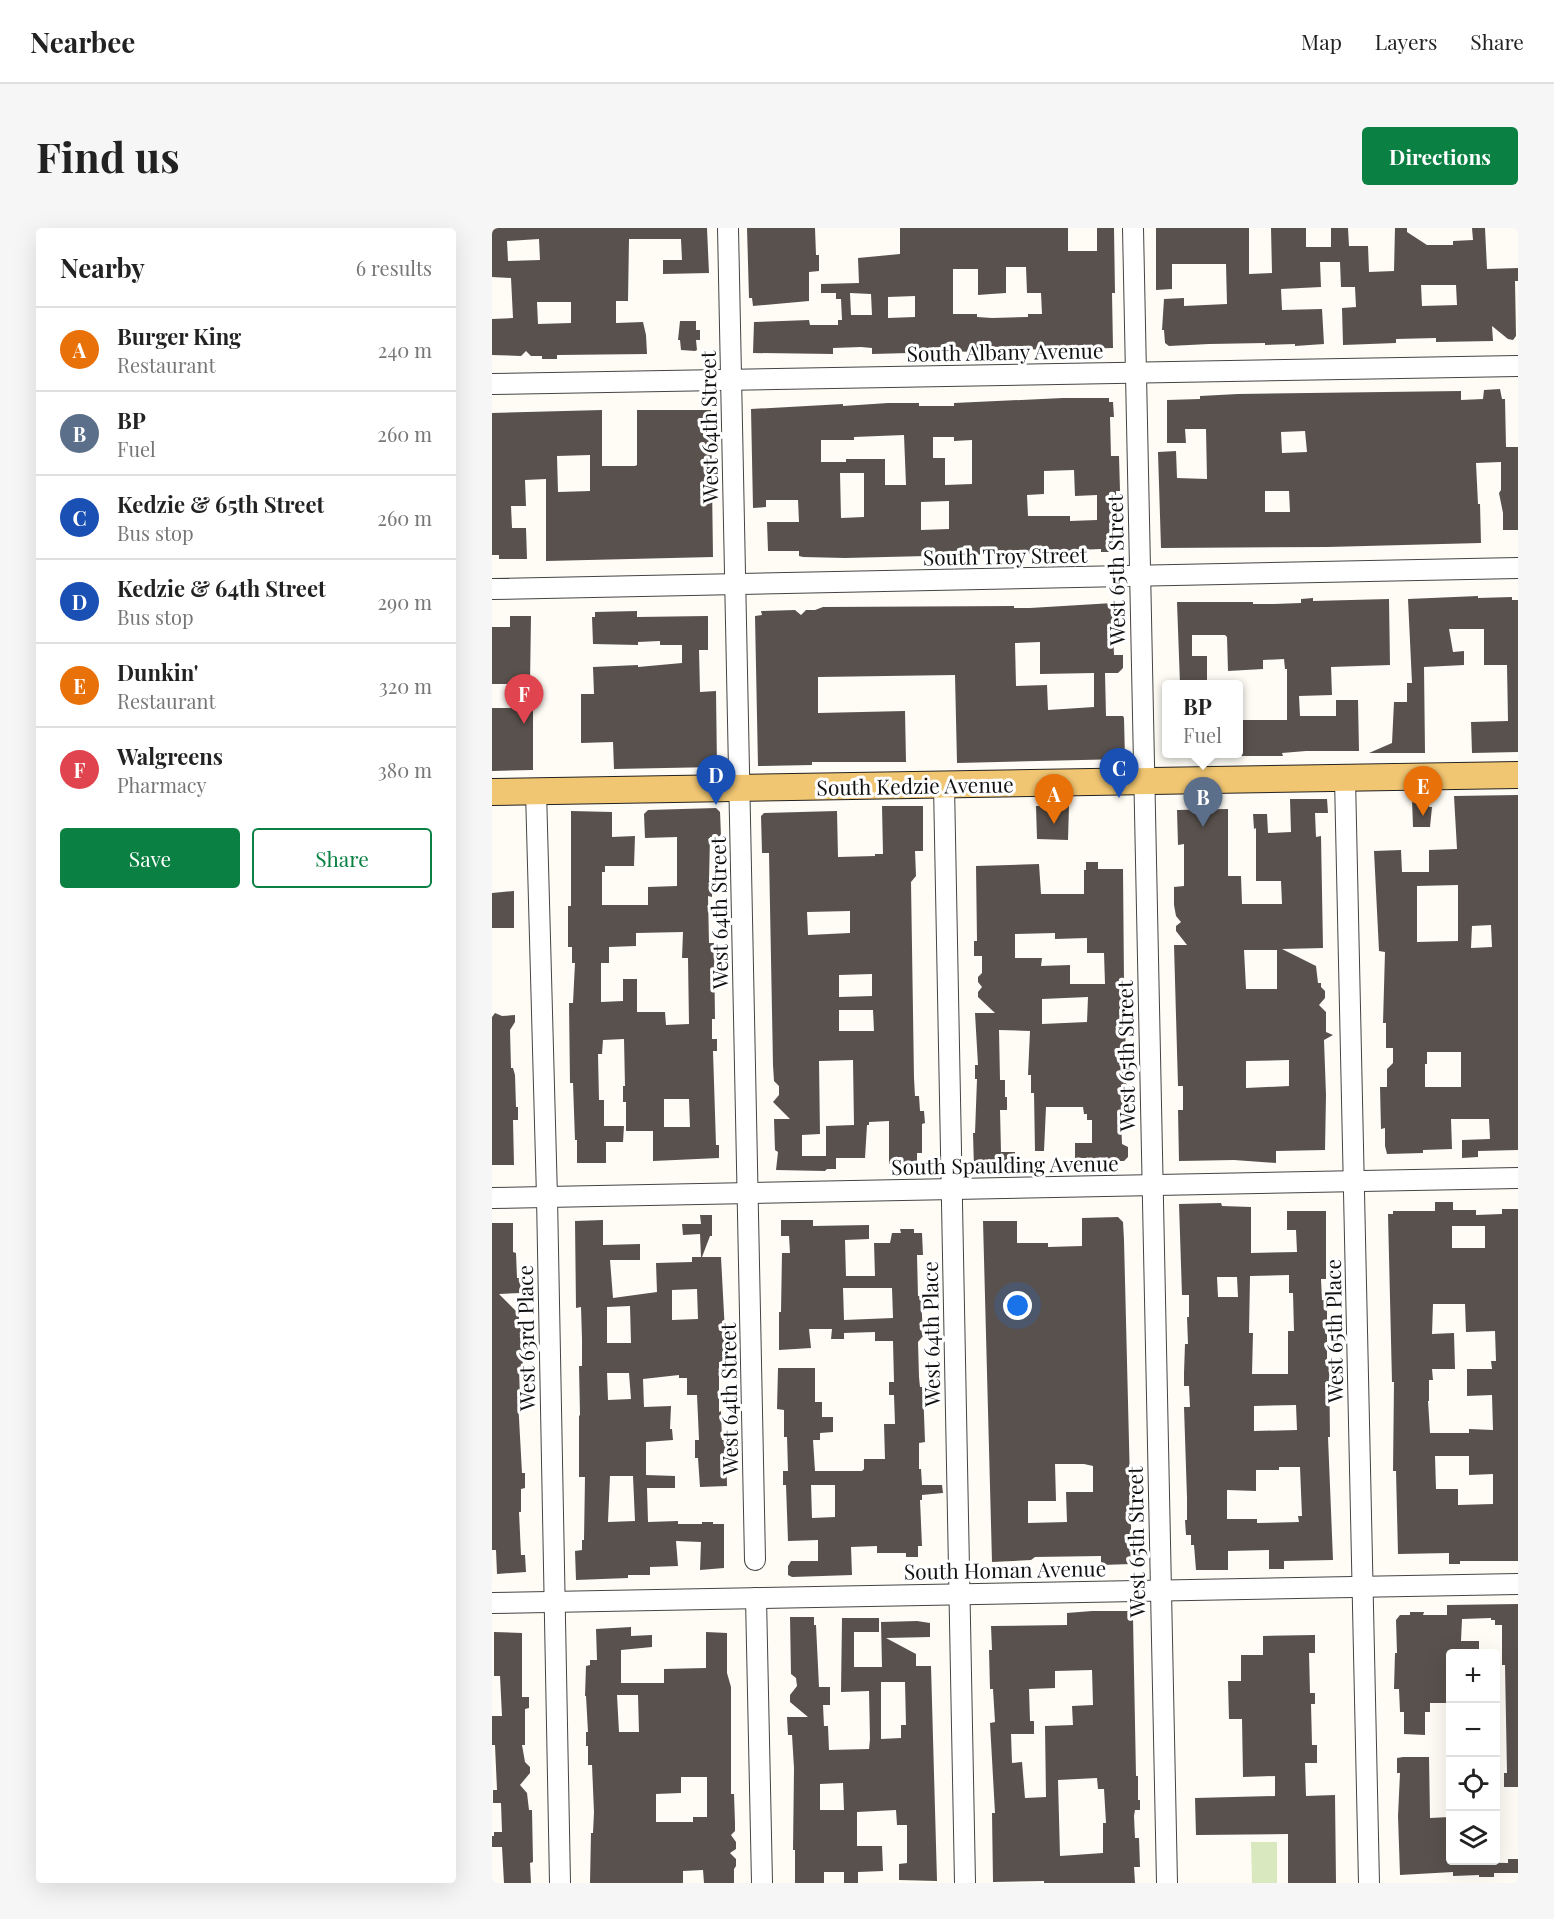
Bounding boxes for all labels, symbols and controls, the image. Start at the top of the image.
text: Nearbee [30,23,135,60]
text: Map [1301,27,1342,55]
text: Layers [1375,27,1437,55]
text: Share [1470,27,1524,55]
button: Directions [1362,127,1518,185]
text: Find us [36,128,180,184]
text: Nearby [60,250,145,285]
text: 6 results [356,254,432,281]
text: Burger King [117,321,241,351]
street label: South Albany Avenue [906,335,1104,367]
text: A [73,336,86,363]
text: 240 m [378,336,432,363]
street label: West 64th Street [693,350,723,504]
text: Restaurant [117,351,216,378]
text: BP [117,405,146,435]
text: B [73,420,86,447]
text: 260 m [377,420,432,447]
text: Fuel [117,435,156,462]
text: Kedzie & 65th Street [117,489,324,519]
street label: West 65th Street [1100,494,1130,647]
text: C [72,504,87,531]
text: 260 m [377,504,432,531]
text: Bus stop [117,519,194,546]
street label: South Troy Street [923,540,1088,570]
text: Kedzie & 64th Street [117,573,326,603]
text: D [72,588,87,615]
text: 290 m [378,588,432,615]
text: Bus stop [117,603,194,630]
text: Dunkin' [117,657,198,687]
text: E [73,672,86,699]
text: 320 m [379,672,432,699]
pin: F [504,674,543,724]
popup [1162,680,1243,758]
text: Restaurant [117,687,216,714]
text: BP [1183,691,1212,721]
text: Fuel [1183,721,1222,748]
text: Walgreens [117,741,223,771]
pin: C [1100,748,1138,798]
text: F [74,756,85,783]
text: 380 m [378,756,432,783]
pin: D [696,756,736,805]
pin: E [1404,766,1442,816]
street label: South Kedzie Avenue [816,769,1014,801]
text: Pharmacy [117,771,207,798]
pin: A [1034,774,1074,824]
pin: B [1184,778,1222,827]
button: Save [60,828,240,888]
button: Share [252,828,432,888]
street label: West 64th Street [703,836,733,990]
street label: West 65th Street [1110,980,1140,1133]
street label: South Spaulding Avenue [891,1148,1119,1180]
street label: West 65th Place [1318,1259,1348,1404]
street label: West 64th Place [915,1261,945,1408]
street label: West 63rd Place [510,1265,540,1412]
your location [1003,1291,1032,1320]
street label: West 64th Street [713,1322,743,1476]
street label: West 65th Street [1120,1466,1150,1619]
street label: South Homan Avenue [903,1553,1107,1585]
map controls [1446,1649,1500,1865]
button: + [1446,1649,1500,1703]
button: − [1446,1703,1500,1757]
button: locate [1446,1757,1500,1811]
button: layers [1446,1811,1500,1865]

